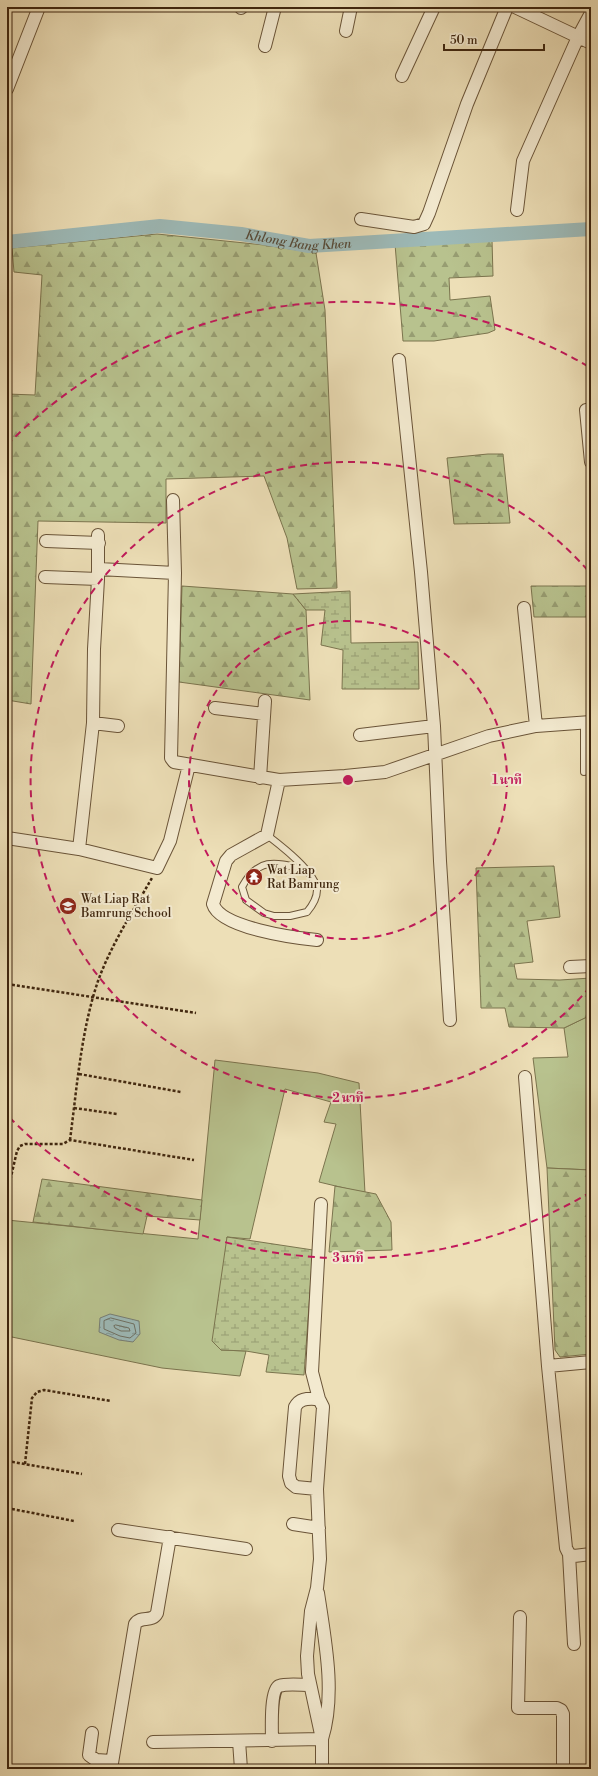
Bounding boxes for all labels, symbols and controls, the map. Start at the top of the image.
scale bar [444,26,544,52]
text: 50 m [450,33,478,48]
water label: Khlong Bang Khen [244,227,352,254]
centre of rings [341,773,355,787]
text: 1 นาที [492,773,522,788]
place label: Wat Liap Rat Bamrung [266,863,340,892]
temple icon: Wat Liap Rat Bamrung [244,867,264,887]
place label: Wat Liap Rat Bamrung School [80,892,172,921]
school or university icon: Wat Liap Rat Bamrung School [58,896,78,916]
text: 2 นาที [332,1091,364,1106]
text: 3 นาที [332,1251,364,1266]

